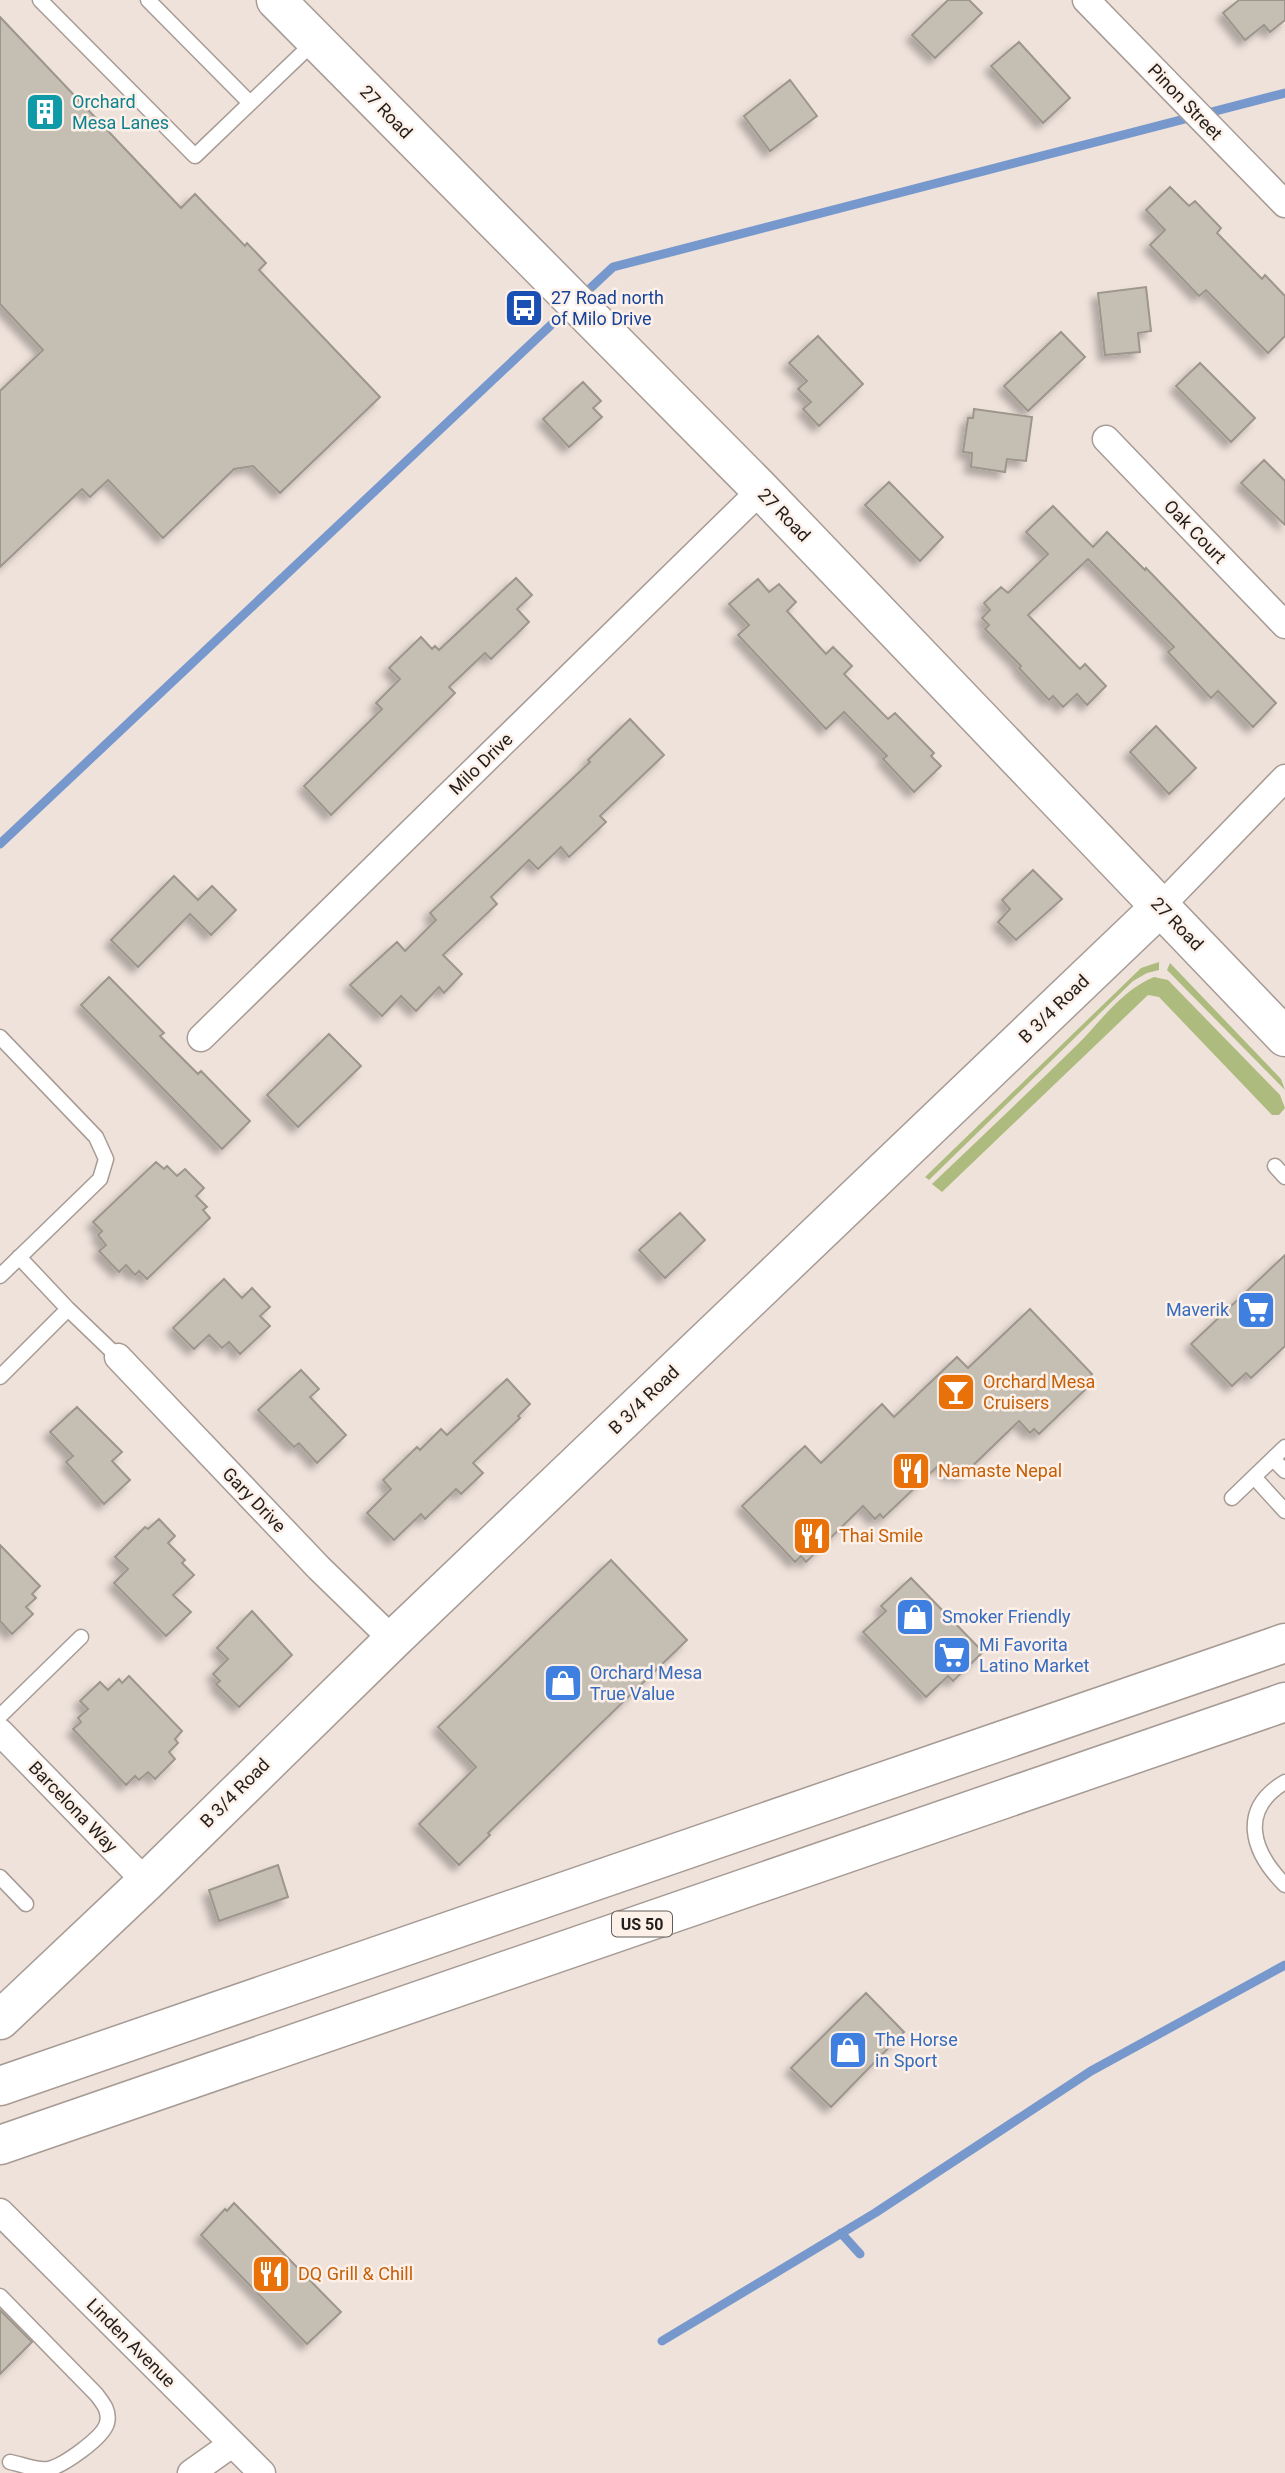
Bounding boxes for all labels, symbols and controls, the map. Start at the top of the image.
street label: Pinon Street [1144,59,1227,144]
street label: 27 Road [356,81,417,143]
building icon: Orchard Mesa Lanes [24,91,66,133]
place label: Orchard Mesa Lanes [72,91,169,133]
bus stop icon: 27 Road north of Milo Drive [503,287,545,329]
place label: 27 Road north of Milo Drive [551,287,664,329]
street label: 27 Road [754,484,815,546]
street label: Oak Court [1160,496,1231,568]
street label: Milo Drive [445,728,517,799]
street label: 27 Road [1147,893,1208,955]
street label: B 3/4 Road [1014,970,1093,1047]
supermarket icon: Maverik [1235,1289,1277,1331]
place label: Maverik [1166,1299,1230,1320]
street label: B 3/4 Road [604,1361,683,1438]
bar icon: Orchard Mesa Cruisers [935,1371,977,1413]
place label: Orchard Mesa Cruisers [983,1371,1095,1413]
restaurant icon: Namaste Nepal [890,1450,932,1492]
place label: Namaste Nepal [938,1460,1062,1481]
street label: Gary Drive [218,1463,290,1536]
restaurant icon: Thai Smile [791,1515,833,1557]
place label: Thai Smile [839,1525,923,1546]
shop icon: Smoker Friendly [894,1596,936,1638]
place label: Smoker Friendly [942,1606,1071,1627]
supermarket icon: Mi Favorita Latino Market [931,1634,973,1676]
place label: Mi Favorita Latino Market [979,1634,1090,1676]
shop icon: Orchard Mesa True Value [542,1662,584,1704]
place label: Orchard Mesa True Value [590,1662,702,1704]
street label: B 3/4 Road [196,1754,274,1832]
street label: Barcelona Way [25,1757,122,1857]
road number: US 50 [612,1912,672,1936]
shop icon: The Horse in Sport [827,2029,869,2071]
place label: The Horse in Sport [875,2029,958,2071]
restaurant icon: DQ Grill & Chill [250,2253,292,2295]
place label: DQ Grill & Chill [298,2263,413,2284]
street label: Linden Avenue [83,2294,180,2391]

